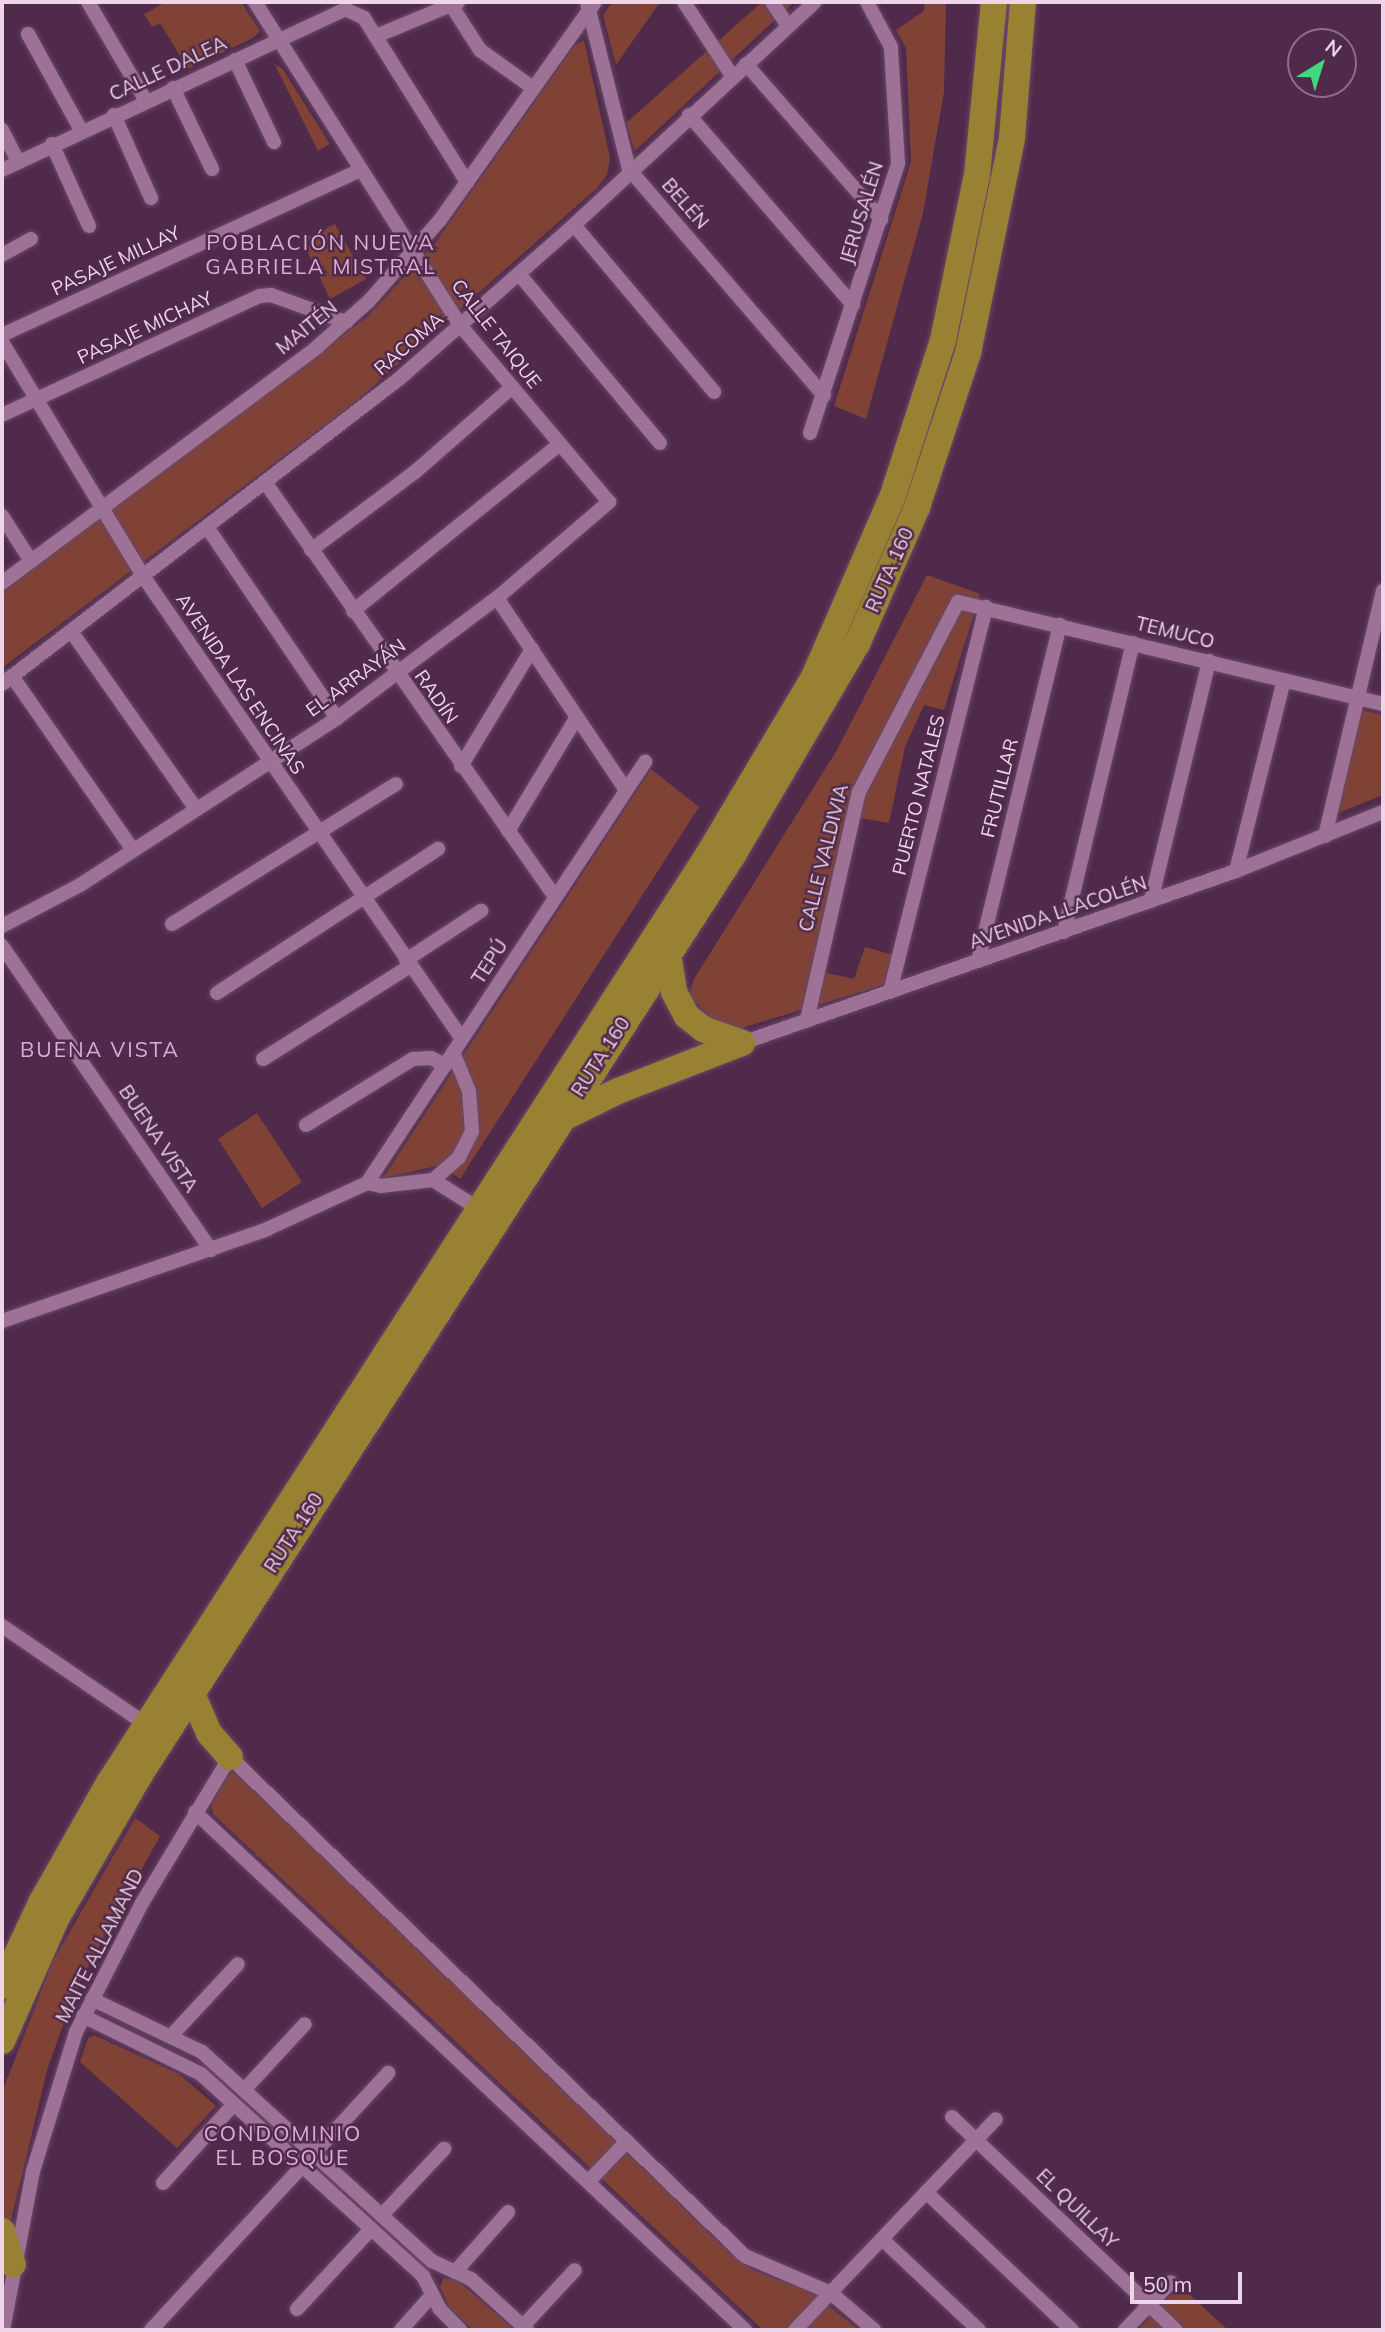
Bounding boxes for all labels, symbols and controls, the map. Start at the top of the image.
north arrow [1287,28,1357,98]
street label: CALLE DALEA [106,32,230,106]
text: N [1321,34,1347,62]
street label: JERUSALÉN [836,159,888,267]
street label: BELÉN [657,174,713,234]
street label: PASAJE MILLAY [48,221,184,301]
district label: POBLACIÓN NUEVA GABRIELA MISTRAL [207,229,435,279]
street label: CALLE TAIQUE [446,275,546,393]
street label: PASAJE MICHAY [74,287,216,369]
street label: MAITÉN [272,296,342,360]
street label: RACOMA [370,308,448,380]
street label: RUTA 160 [861,524,919,616]
street label: AVENIDA LAS ENCINAS [171,589,309,779]
street label: TEMUCO [1133,612,1217,654]
street label: EL ARRAYÁN [302,634,410,722]
street label: RADÍN [409,666,463,728]
street label: PUERTO NATALES [888,713,950,877]
street label: FRUTILLAR [977,736,1023,840]
street label: CALLE VALDIVIA [795,782,853,934]
street label: AVENIDA LLACOLÉN [966,872,1150,954]
street label: TEPÚ [467,935,513,989]
street label: RUTA 160 [567,1013,635,1101]
district label: BUENA VISTA [21,1036,179,1062]
street label: BUENA VISTA [114,1081,202,1197]
street label: RUTA 160 [260,1489,328,1577]
street label: MAITE ALLAMAND [51,1865,149,2027]
district label: CONDOMINIO EL BOSQUE [205,2120,361,2170]
street label: EL QUILLAY [1031,2164,1123,2254]
scale bar [1133,2258,1245,2302]
text: 50 m [1143,2271,1192,2297]

